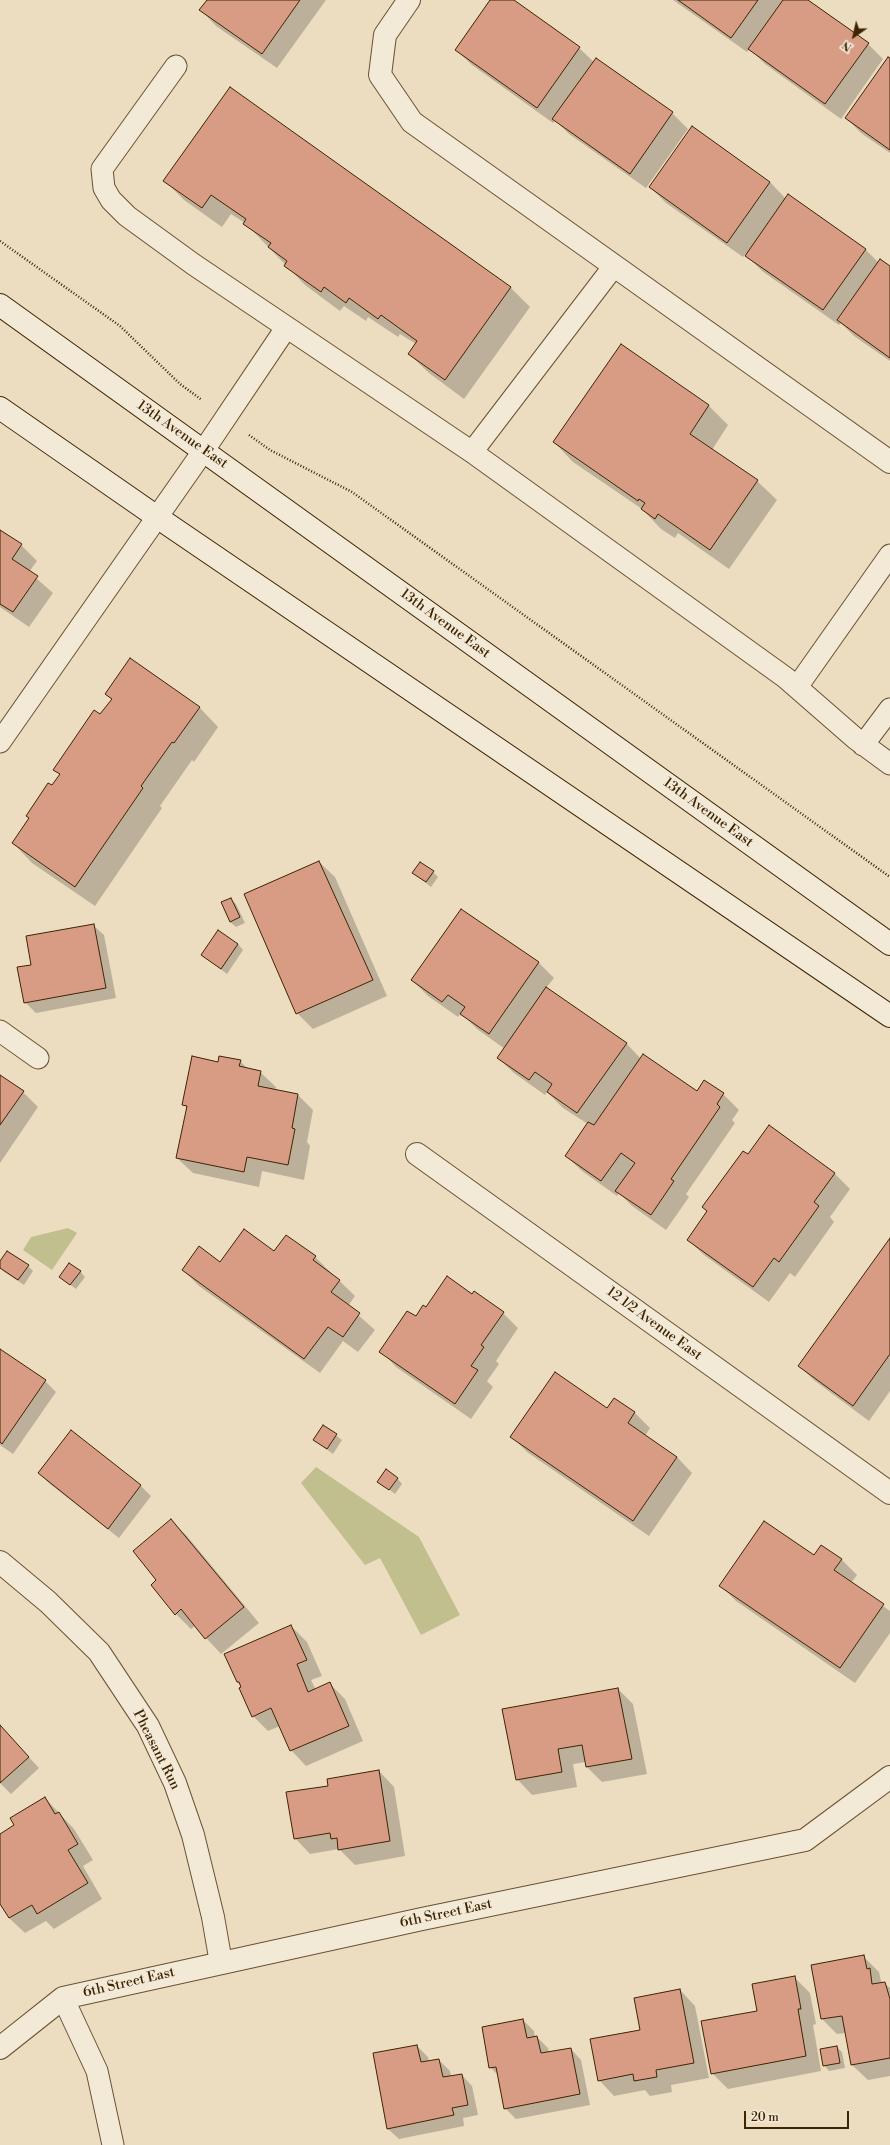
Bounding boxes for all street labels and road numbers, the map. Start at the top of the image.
street label: 13th Avenue East [133,397,231,473]
street label: 13th Avenue East [397,586,493,662]
street label: 13th Avenue East [660,775,756,851]
street label: 12 1/2 Avenue East [603,1284,705,1364]
street label: Pheasant Run [129,1707,183,1793]
street label: 6th Street East [398,1896,494,1932]
street label: 6th Street East [81,1964,177,2002]

